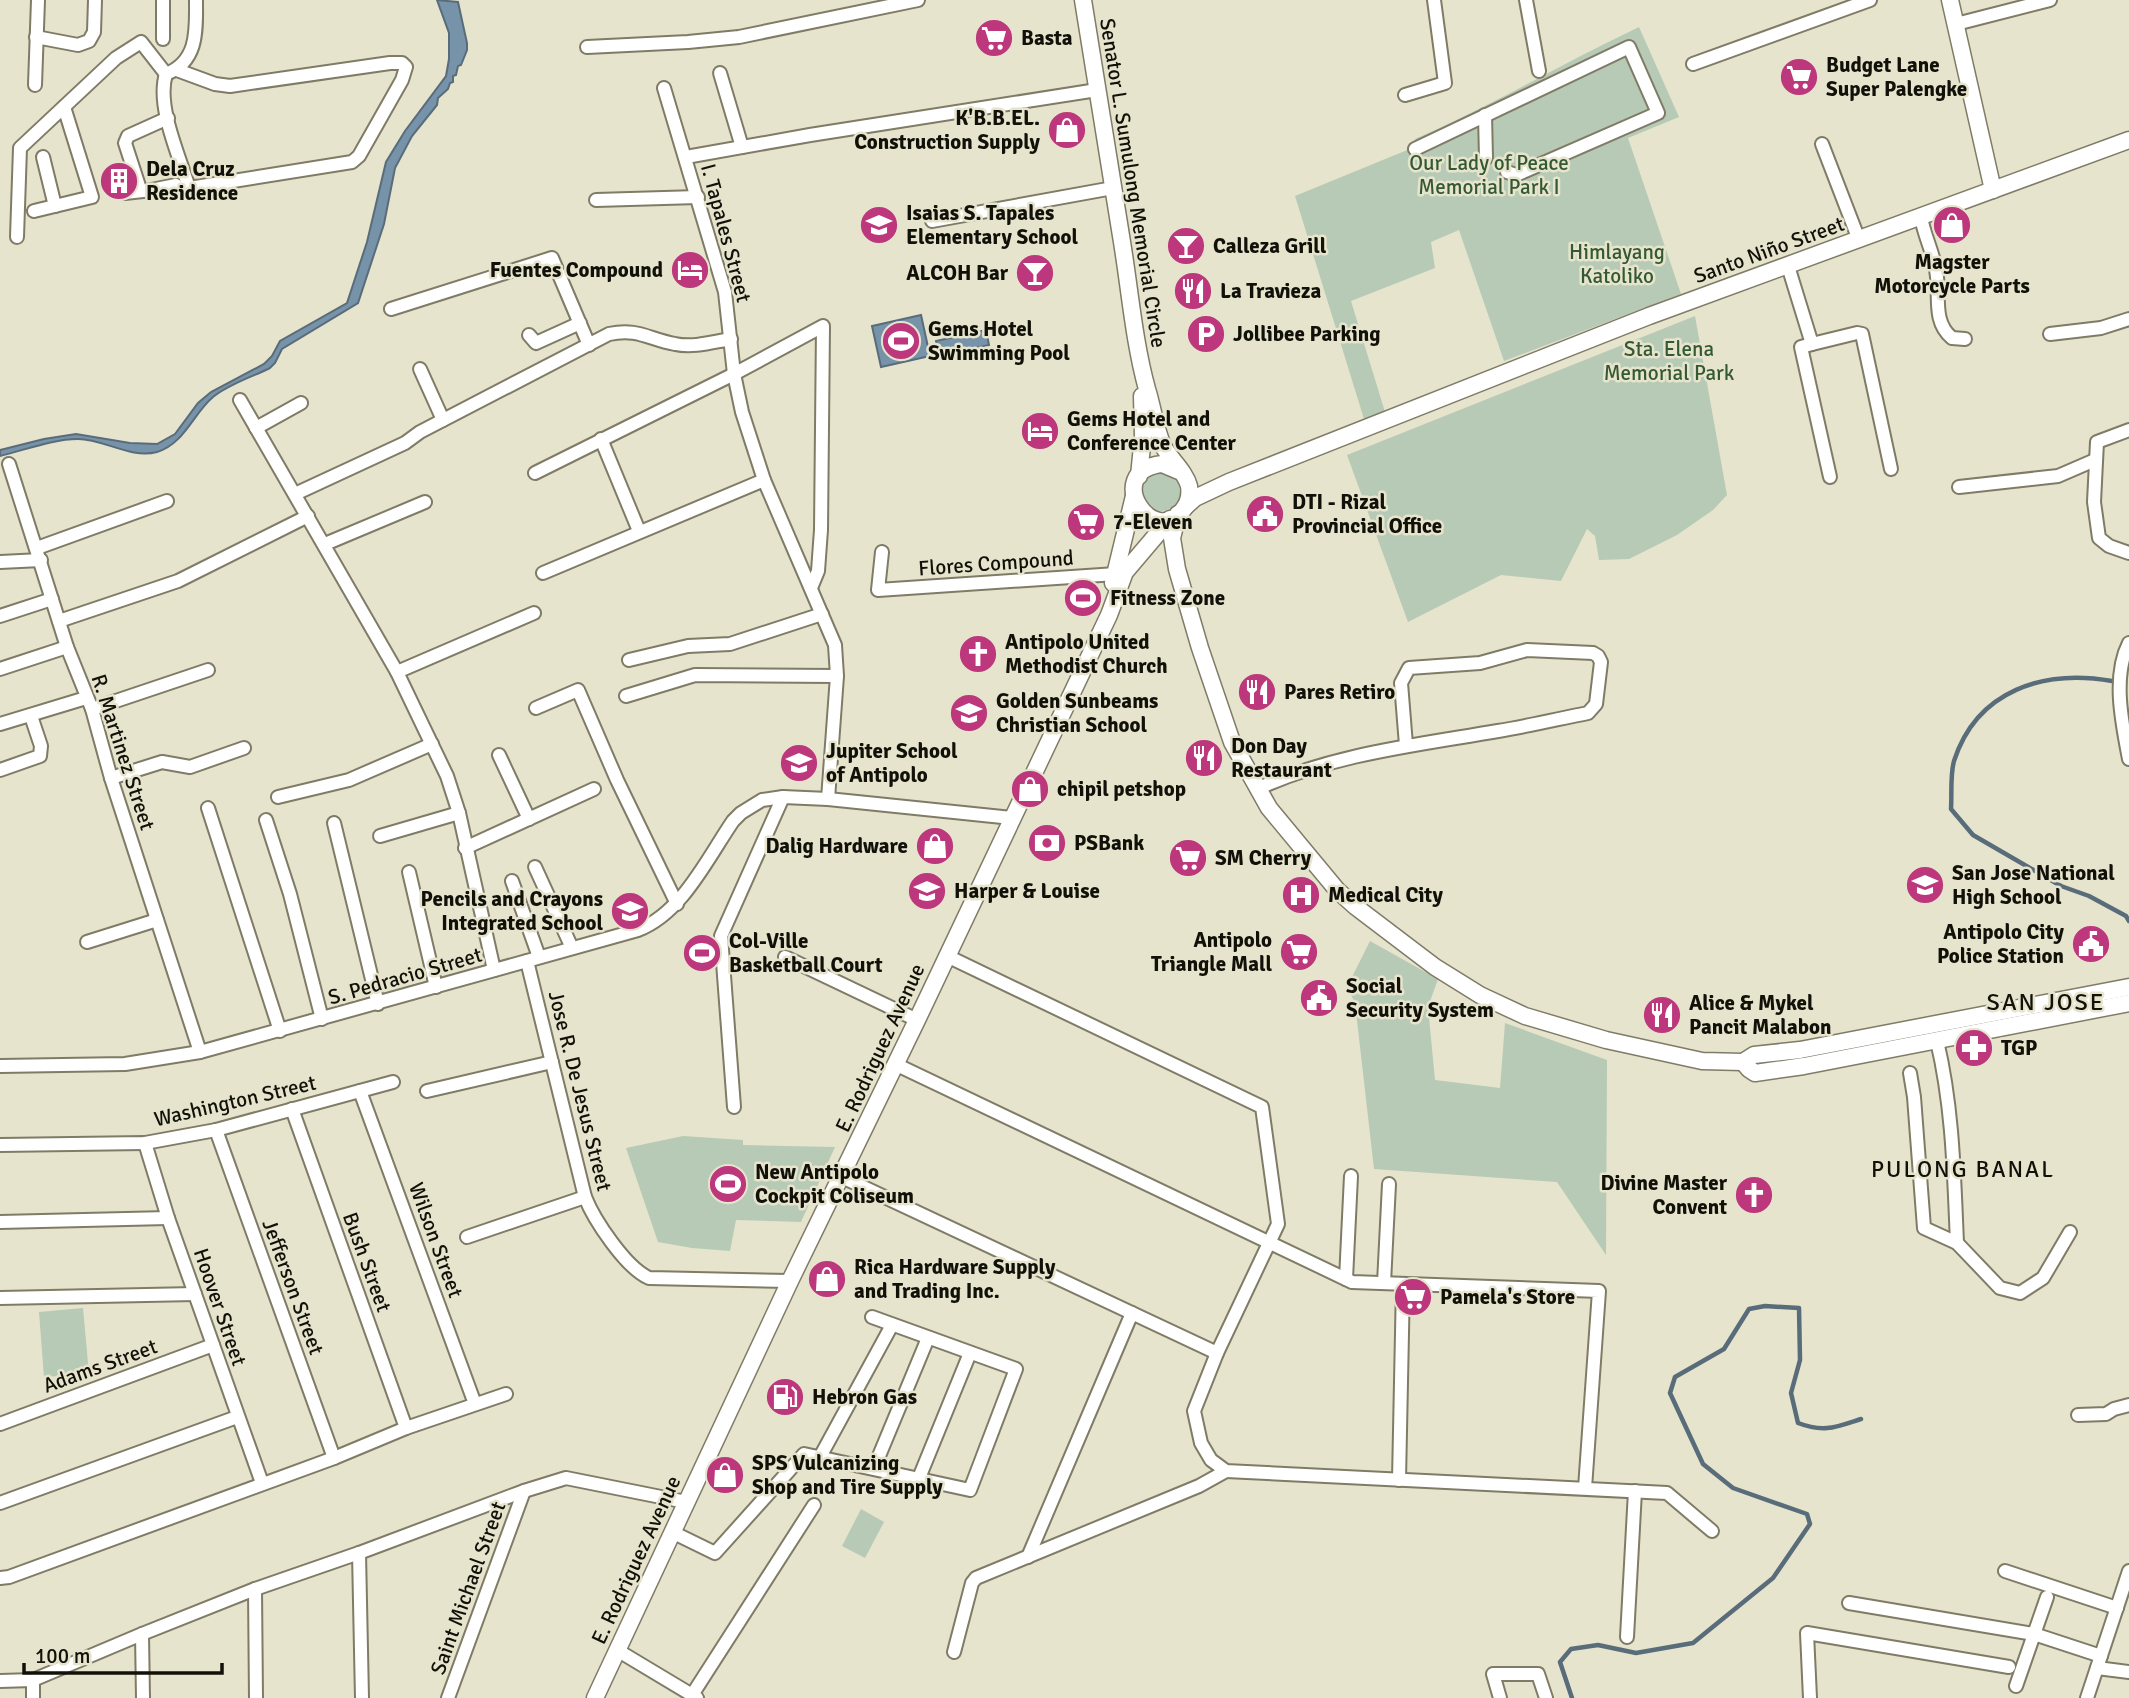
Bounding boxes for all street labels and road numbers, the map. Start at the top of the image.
street label: Senator L. Sumulong Memorial Circle [1094,16,1172,350]
street label: I. Tapales Street [695,161,757,305]
street label: Santo Niño Street [1690,211,1848,289]
street label: Flores Compound [917,545,1075,581]
street label: R. Martinez Street [86,671,160,833]
street label: S. Pedracio Street [325,942,485,1010]
street label: E. Rodriguez Avenue [830,960,930,1136]
street label: Jose R. De Jesus Street [543,988,617,1194]
street label: Washington Street [151,1070,319,1132]
street label: Wilson Street [403,1179,469,1301]
street label: Bush Street [337,1209,397,1315]
street label: Jefferson Street [256,1216,330,1358]
street label: Hoover Street [188,1245,252,1369]
street label: Adams Street [39,1333,161,1399]
street label: E. Rodriguez Avenue [586,1472,686,1648]
street label: Saint Michael Street [425,1498,511,1678]

